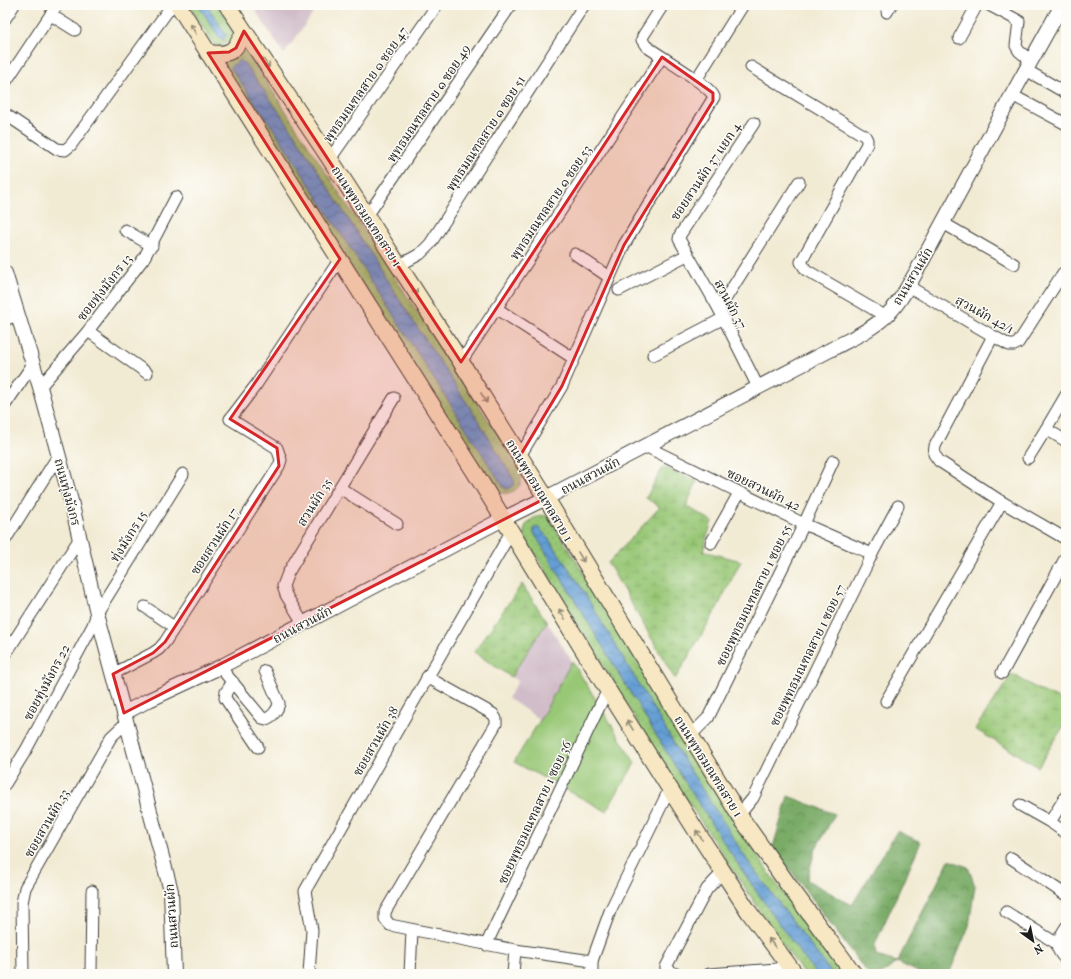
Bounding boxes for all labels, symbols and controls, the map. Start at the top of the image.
one-way arrow [189,23,197,35]
street label: พุทธมณฑลสาย ๑ ซอย 47 [320,24,412,146]
street label: พุทธมณฑลสาย ๑ ซอย 49 [383,42,474,165]
one-way arrow [262,58,270,69]
street label: พุทธมณฑลสาย ๑ ซอย 51 [443,73,529,194]
street label: ซอยสวนผัก 37 แยก 4 [667,119,744,223]
street label: พุทธมณฑลสาย ๑ ซอย 53 [506,142,595,263]
street label: ถนนพุทธมณฑลสาย 1 [328,163,405,270]
street label: ถนนสวนผัก [889,245,936,308]
street label: ซอยทุ่งมังกร 13 [74,251,136,324]
street label: สวนผัก 37 [711,277,750,332]
one-way arrow [410,283,418,295]
street label: สุวนผัก 42/1 [952,292,1017,338]
one-way arrow [480,392,488,403]
street label: ถนนพุทธมณฑลสาย 1 [502,436,576,545]
street label: ถนนสวนผัก [558,454,622,497]
street label: ถนนทุ่งมังกร [50,457,84,528]
street label: ซอยสวนผัก 42 [724,465,803,514]
street label: สวนผัก 35 [294,475,335,529]
street label: ซอยสวนผัก 17 [187,505,242,578]
street label: ทุ่งมังกร 15 [107,508,151,565]
street label: ซอยพุทธมณฑลสาย 1 ซอย 55 [713,522,795,669]
one-way arrow [578,551,586,563]
street label: ซอยพุทธมณฑลสาย 1 ซอย 57 [767,582,849,729]
street label: ถนนสวนผัก [270,603,334,646]
one-way arrow [557,608,565,620]
street label: ซอยทุ่งมังกร 22 [20,641,74,723]
street label: ซอยสวนผัก 38 [350,704,401,779]
street label: ถนนพุทธมณฑลสาย 1 [670,713,746,820]
one-way arrow [626,720,634,731]
street label: ซอยพุทธมณฑลสาย 1 ซอย 36 [495,737,576,887]
street label: ซอยสวนผัก 33 [21,786,72,860]
one-way arrow [695,830,703,841]
street label: ถนนสวนผัก [162,883,181,949]
north arrow [1013,921,1053,961]
one-way arrow [768,937,776,948]
text: N [1031,941,1045,957]

